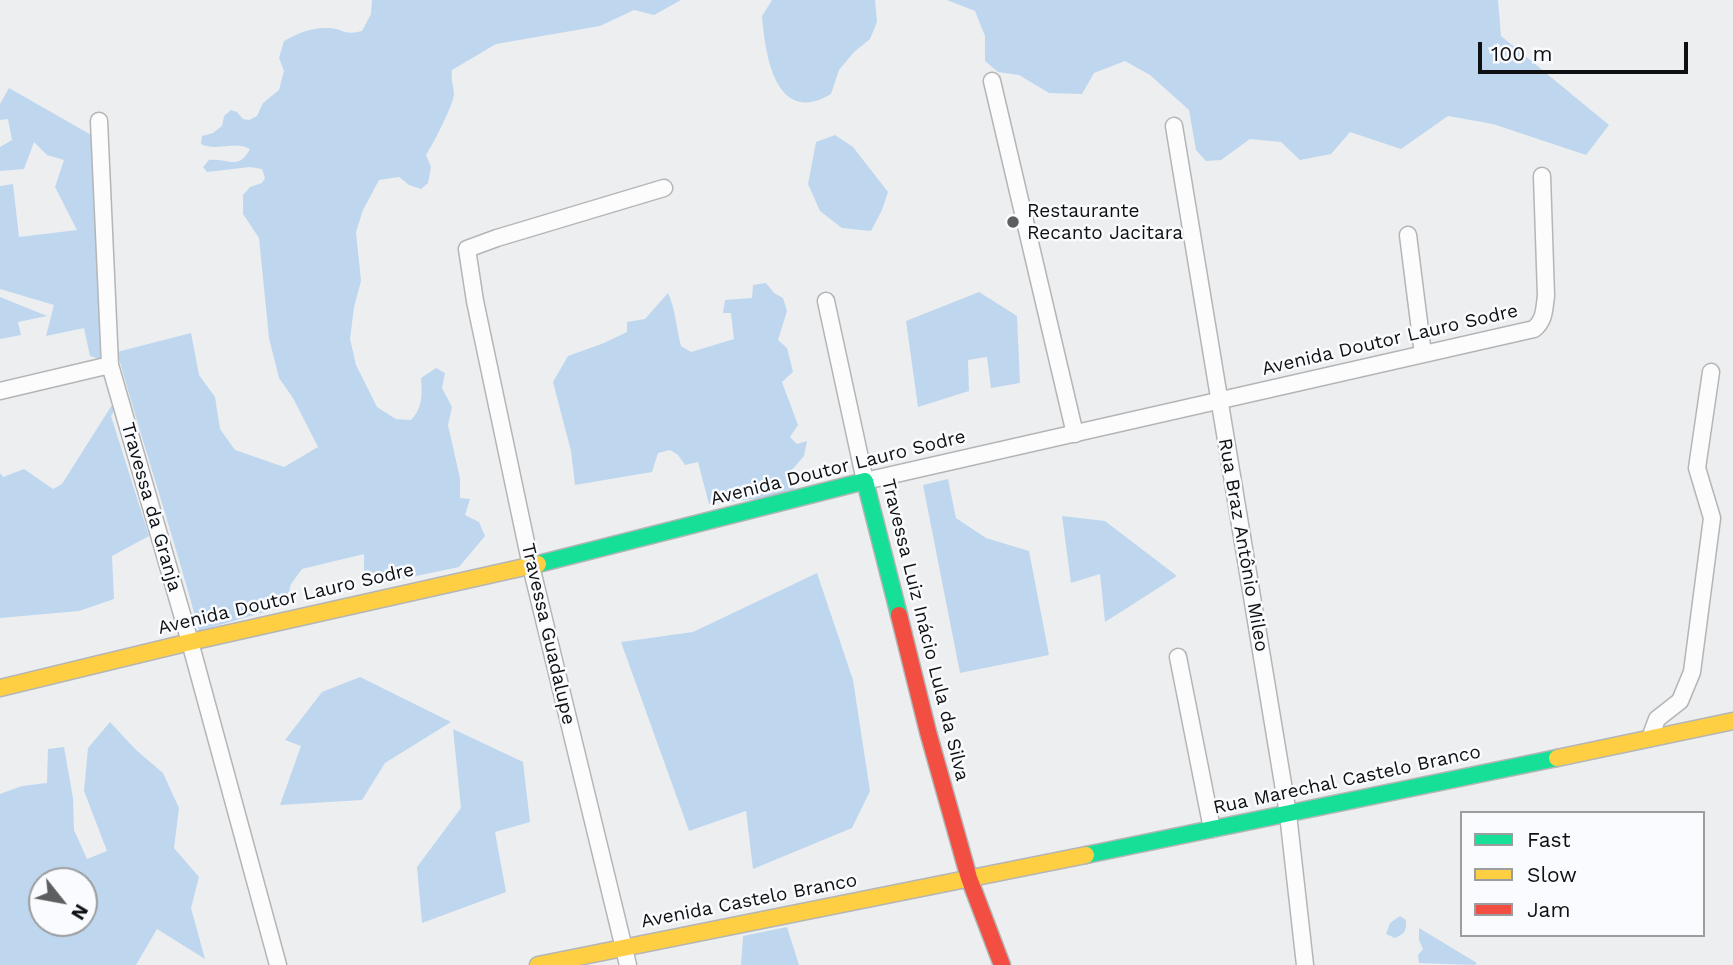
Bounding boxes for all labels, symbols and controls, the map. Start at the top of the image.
scale bar [1481,28,1691,72]
text: 100 m [1491,41,1553,66]
place label: Restaurante Recanto Jacitara [1027,200,1183,244]
marker: Restaurante Recanto Jacitara [1005,214,1021,230]
street label: Avenida Doutor Lauro Sodre [1260,299,1520,381]
street label: Travessa da Granja [116,420,186,594]
street label: Avenida Doutor Lauro Sodre [708,425,968,511]
street label: Rua Braz Antônio Mileo [1213,436,1273,654]
street label: Travessa Luiz Inácio Lula da Silva [876,477,974,783]
street label: Travessa Guadalupe [516,541,580,727]
street label: Avenida Doutor Lauro Sodre [156,558,416,640]
street label: Rua Marechal Castelo Branco [1211,740,1483,820]
legend [1460,811,1705,937]
text: Fast [1527,827,1571,852]
text: Slow [1527,862,1577,887]
north arrow [28,867,98,937]
street label: Avenida Castelo Branco [639,869,859,933]
text: Jam [1527,897,1570,922]
text: N [66,900,93,924]

